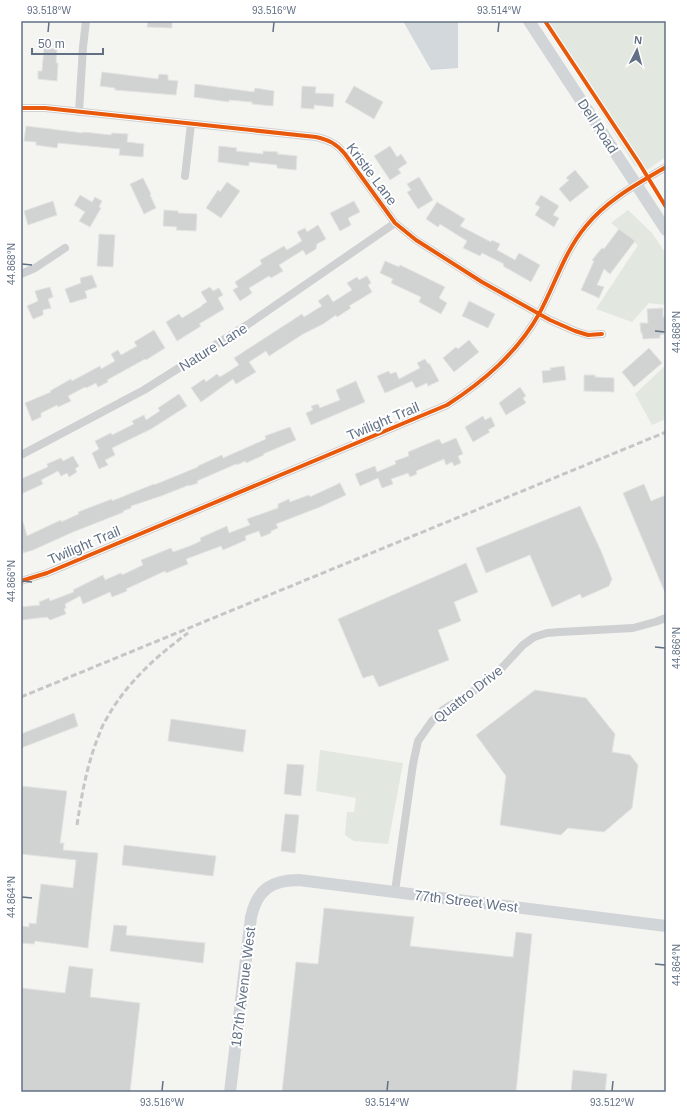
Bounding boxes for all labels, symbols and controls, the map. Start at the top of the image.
text: 93.518°W [27,5,72,16]
text: 93.516°W [252,5,297,16]
text: 93.514°W [477,5,522,16]
scale bar [32,30,103,56]
north arrow [617,30,657,70]
text: N [633,34,643,46]
text: 50 m [38,37,65,51]
street label: Dell Road [575,96,621,156]
street label: Kristie Lane [343,140,401,209]
text: 44.868°N [6,243,17,285]
text: 44.868°N [671,311,682,353]
street label: Nature Lane [176,320,250,374]
street label: Twilight Trail [344,399,422,443]
street label: Twilight Trail [45,523,123,567]
text: 44.866°N [6,560,17,602]
text: 44.866°N [671,627,682,669]
street label: Quattro Drive [430,662,506,726]
text: 44.864°N [6,876,17,918]
street label: 77th Street West [413,887,519,915]
street label: 187th Avenue West [228,926,258,1048]
text: 44.864°N [671,944,682,986]
text: 93.516°W [140,1097,185,1108]
text: 93.514°W [365,1097,410,1108]
text: 93.512°W [590,1097,635,1108]

